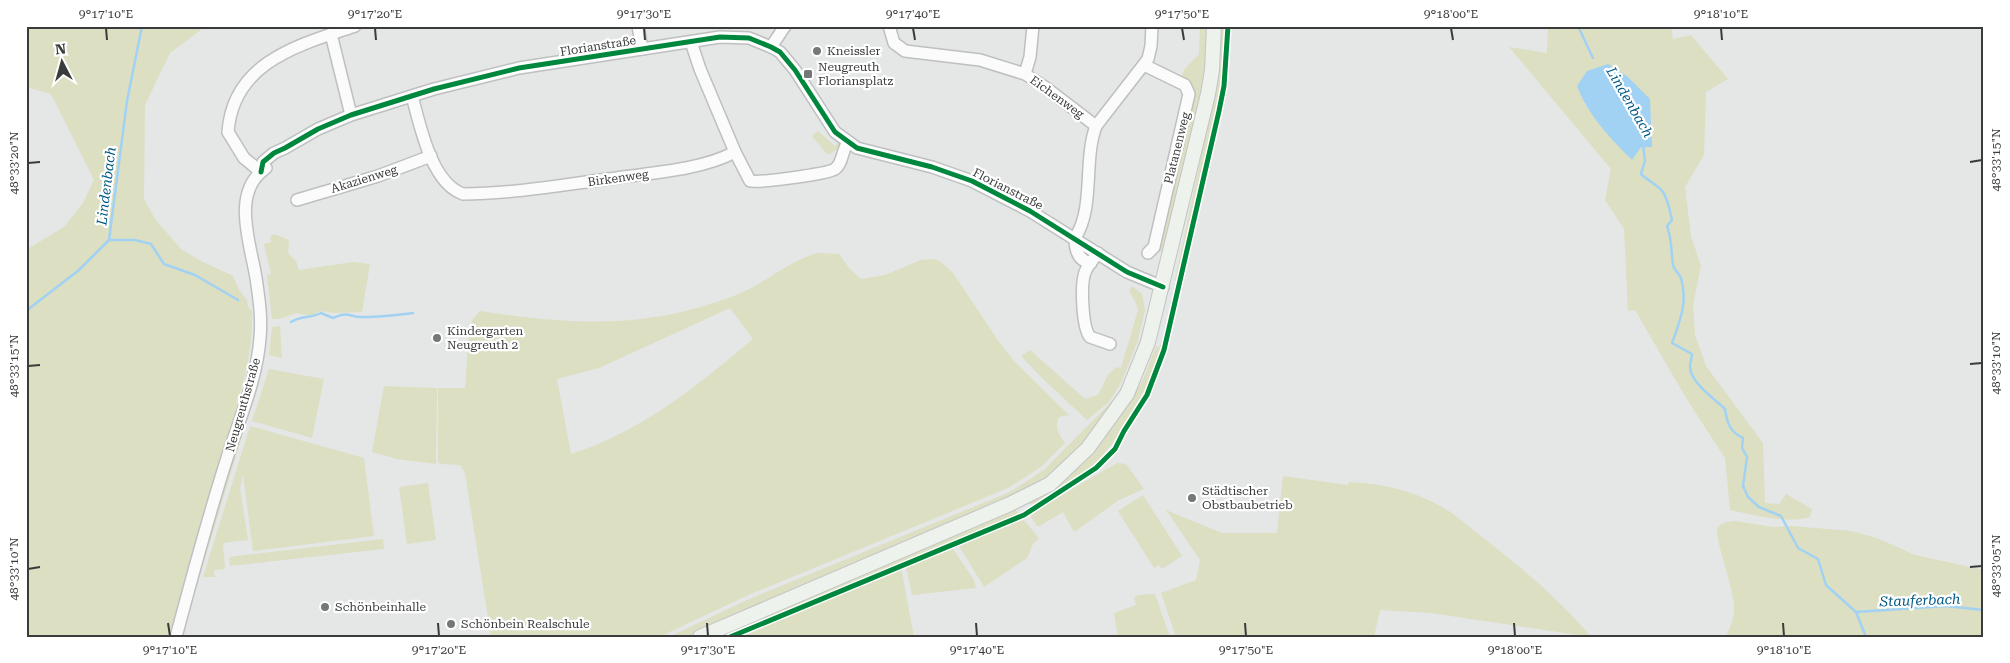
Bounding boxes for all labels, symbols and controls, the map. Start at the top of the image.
text: 9°17'10"E [79,7,133,21]
text: 9°17'20"E [348,7,402,21]
text: 9°17'30"E [617,7,671,21]
text: 9°17'40"E [886,7,940,21]
text: 9°17'50"E [1155,7,1209,21]
text: 9°18'00"E [1424,7,1478,21]
text: 9°18'10"E [1694,7,1748,21]
street label: Florianstraße [559,33,637,59]
north arrow [38,38,88,88]
text: N [54,41,67,58]
place label: Kneissler [827,44,881,58]
marker: Kneissler [811,45,823,57]
place label: Neugreuth Floriansplatz [818,60,893,88]
water label: Lindenbach [1603,63,1657,140]
marker: Neugreuth Floriansplatz [802,68,814,80]
street label: Eichenweg [1027,73,1087,121]
street label: Platanenweg [1161,110,1193,185]
text: 48°33'15"N [1989,128,2003,192]
text: 48°33'20"N [7,131,21,195]
water label: Lindenbach [93,146,119,227]
street label: Akazienweg [329,162,399,196]
street label: Florianstraße [971,165,1046,213]
street label: Birkenweg [587,167,649,189]
place label: Kindergarten Neugreuth 2 [447,324,524,352]
text: 48°33'10"N [1989,331,2003,395]
marker: Kindergarten Neugreuth 2 [431,332,443,344]
text: 48°33'15"N [7,334,21,398]
street label: Neugreuthstraße [223,356,263,454]
place label: Städtischer Obstbaubetrieb [1202,484,1293,512]
marker: Städtischer Obstbaubetrieb [1186,492,1198,504]
text: 48°33'05"N [1989,534,2003,598]
text: 48°33'10"N [7,537,21,601]
water label: Stauferbach [1878,591,1961,609]
place label: Schönbeinhalle [335,600,426,614]
marker: Schönbeinhalle [319,601,331,613]
place label: Schönbein Realschule [461,617,590,631]
marker: Schönbein Realschule [445,618,457,630]
text: 9°17'10"E [143,643,197,657]
text: 9°17'20"E [412,643,466,657]
text: 9°17'30"E [681,643,735,657]
text: 9°17'40"E [950,643,1004,657]
text: 9°17'50"E [1219,643,1273,657]
text: 9°18'00"E [1488,643,1542,657]
text: 9°18'10"E [1757,643,1811,657]

